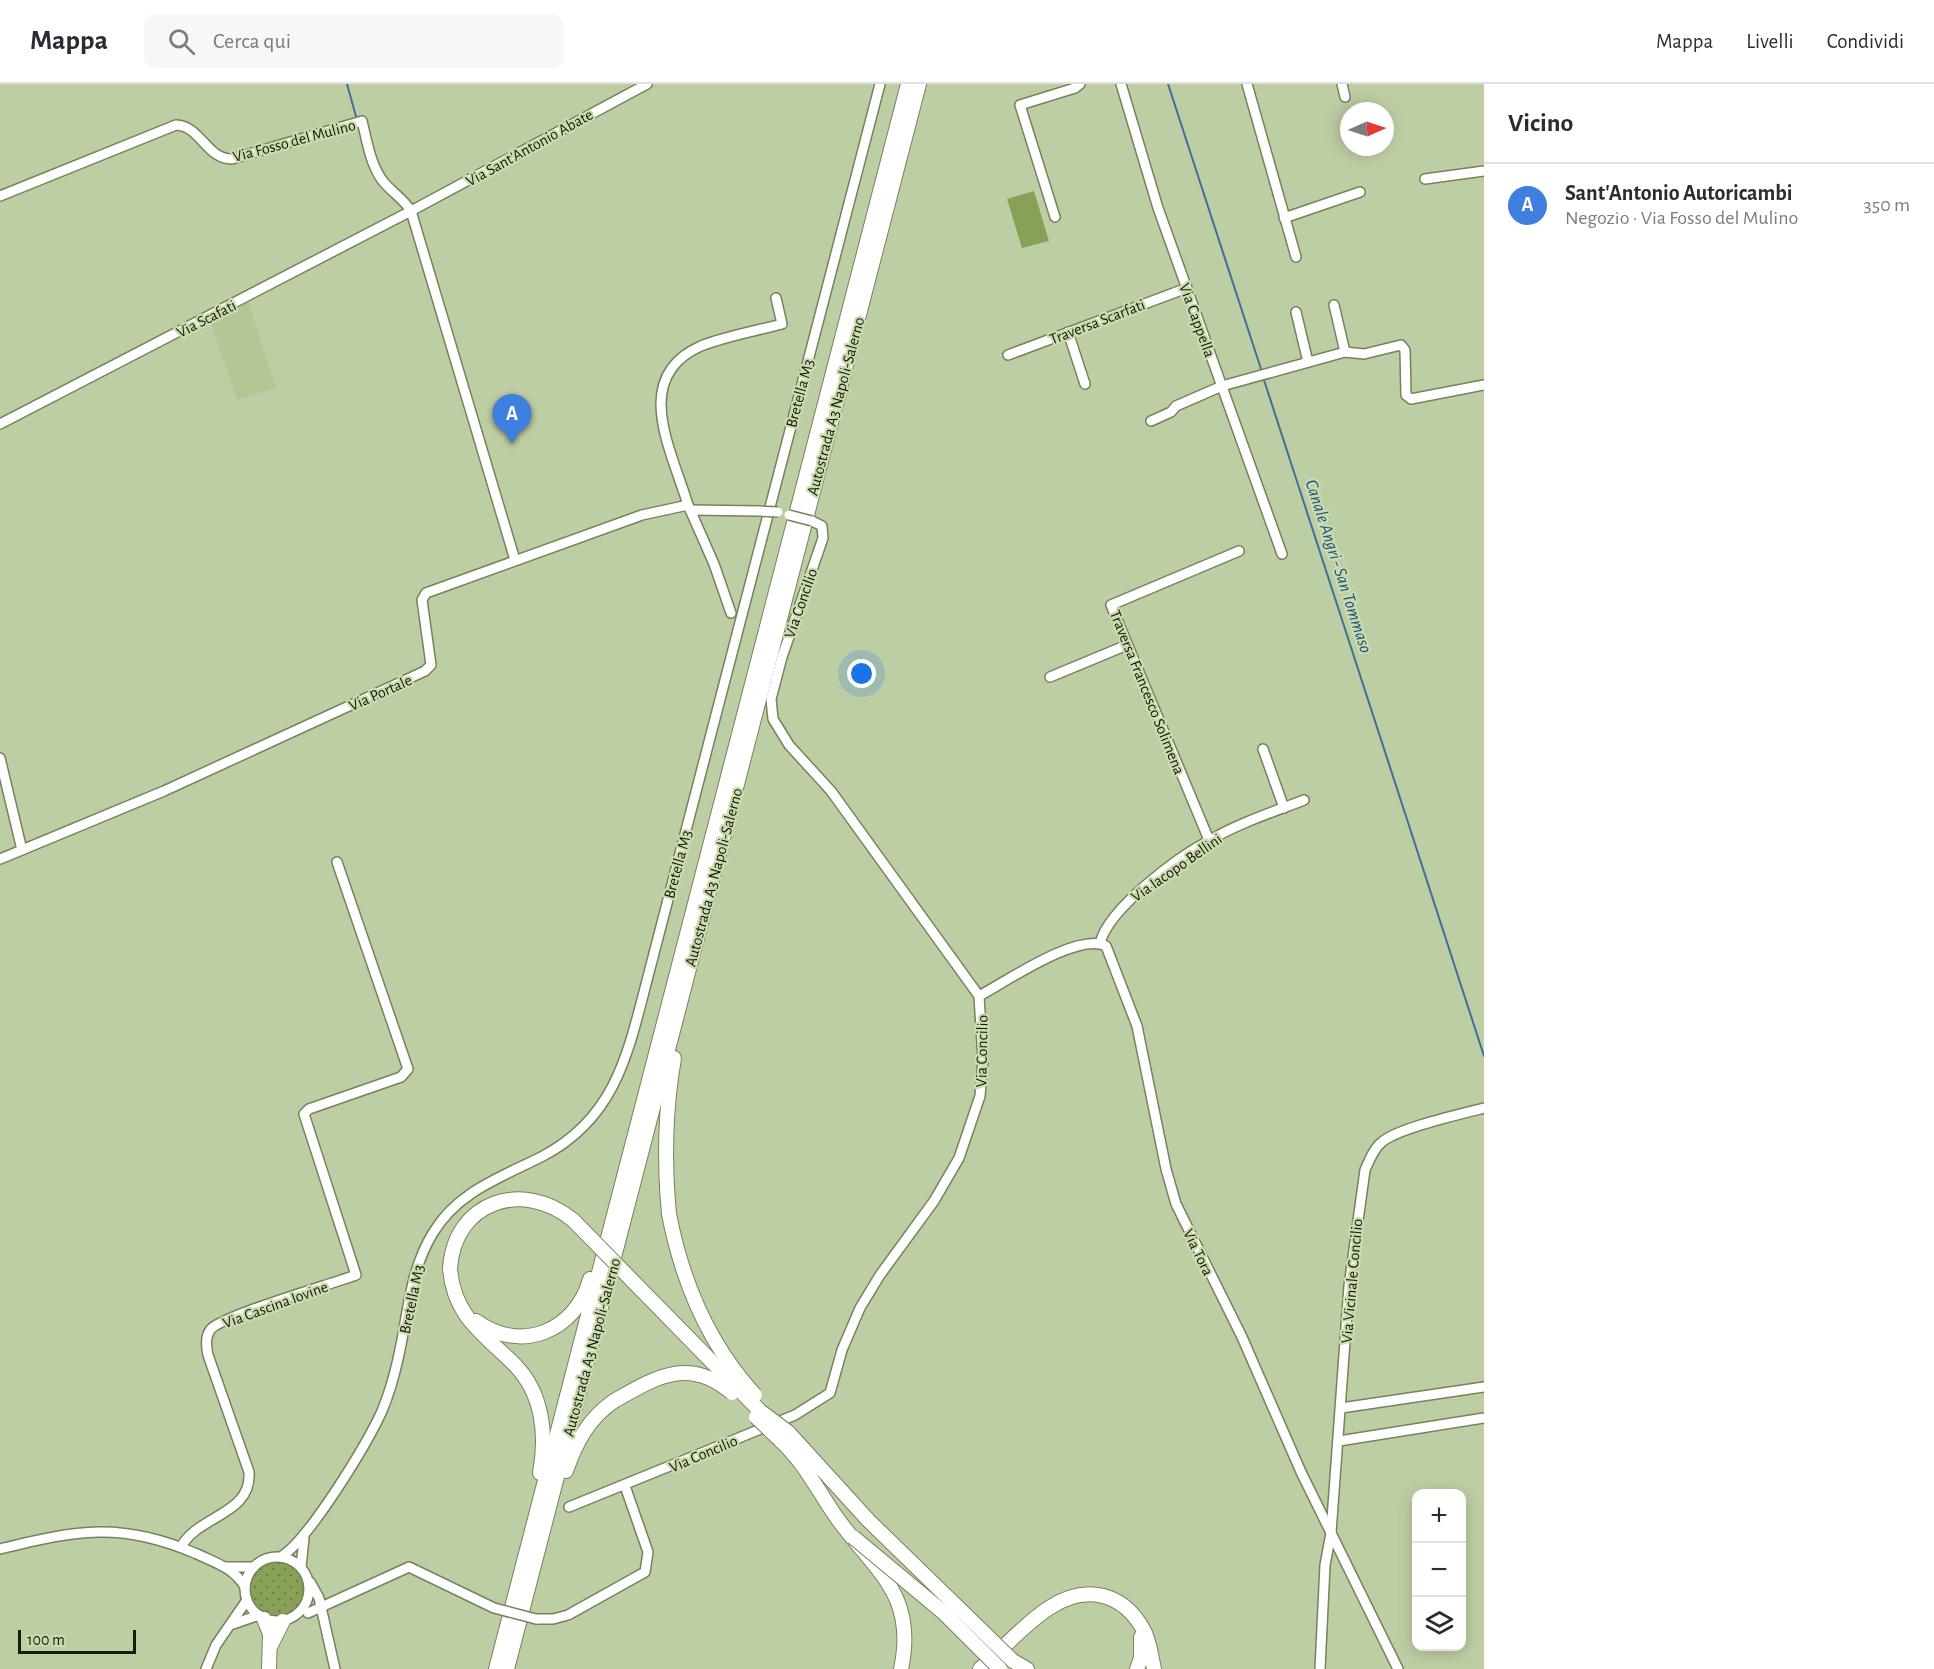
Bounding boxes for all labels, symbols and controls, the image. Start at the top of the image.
search box [144,14,564,68]
icon: search [165,25,198,58]
text: Mappa [30,27,108,55]
text: Cerca qui [213,30,291,52]
text: Mappa [1656,31,1713,52]
text: Livelli [1746,31,1794,52]
text: Condividi [1827,31,1904,52]
north arrow [1340,102,1394,156]
street label: Via Sant'Antonio Abate [463,106,596,189]
text: Vicino [1508,110,1573,136]
street label: Via Fosso del Mulino [231,117,357,165]
text: Sant'Antonio Autoricambi [1565,182,1792,204]
text: A [1522,195,1534,215]
text: 350 m [1864,195,1910,215]
text: Negozio · Via Fosso del Mulino [1565,208,1798,228]
street label: Via Cappella [1176,281,1218,360]
street label: Traversa Scarfati [1047,296,1147,347]
street label: Via Scafati [174,297,239,341]
street label: Autostrada A3 Napoli-Salerno [804,315,868,497]
street label: Bretella M3 [783,357,817,429]
pin: A [492,394,532,444]
water label: Canale Angri - San Tommaso [1302,477,1375,655]
street label: Via Concilio [782,566,820,640]
street label: Traversa Francesco Solimena [1107,608,1187,777]
your location [847,659,876,688]
street label: Via Portale [346,672,414,714]
street label: Autostrada A3 Napoli-Salerno [682,786,746,968]
street label: Bretella M3 [661,828,695,900]
street label: Via Iacopo Bellini [1128,831,1225,905]
street label: Via Concilio [973,1014,991,1087]
street label: Via Vicinale Concilio [1339,1218,1365,1344]
street label: Via Tora [1180,1227,1216,1278]
street label: Autostrada A3 Napoli-Salerno [560,1256,624,1438]
street label: Bretella M3 [397,1263,427,1335]
street label: Via Cascina Iovine [221,1278,330,1331]
street label: Via Concilio [667,1432,740,1475]
map controls [1412,1489,1466,1651]
button: + [1412,1489,1466,1543]
button: − [1412,1543,1466,1597]
button: layers [1412,1597,1466,1651]
scale bar [18,1627,136,1654]
text: 100 m [27,1632,65,1648]

